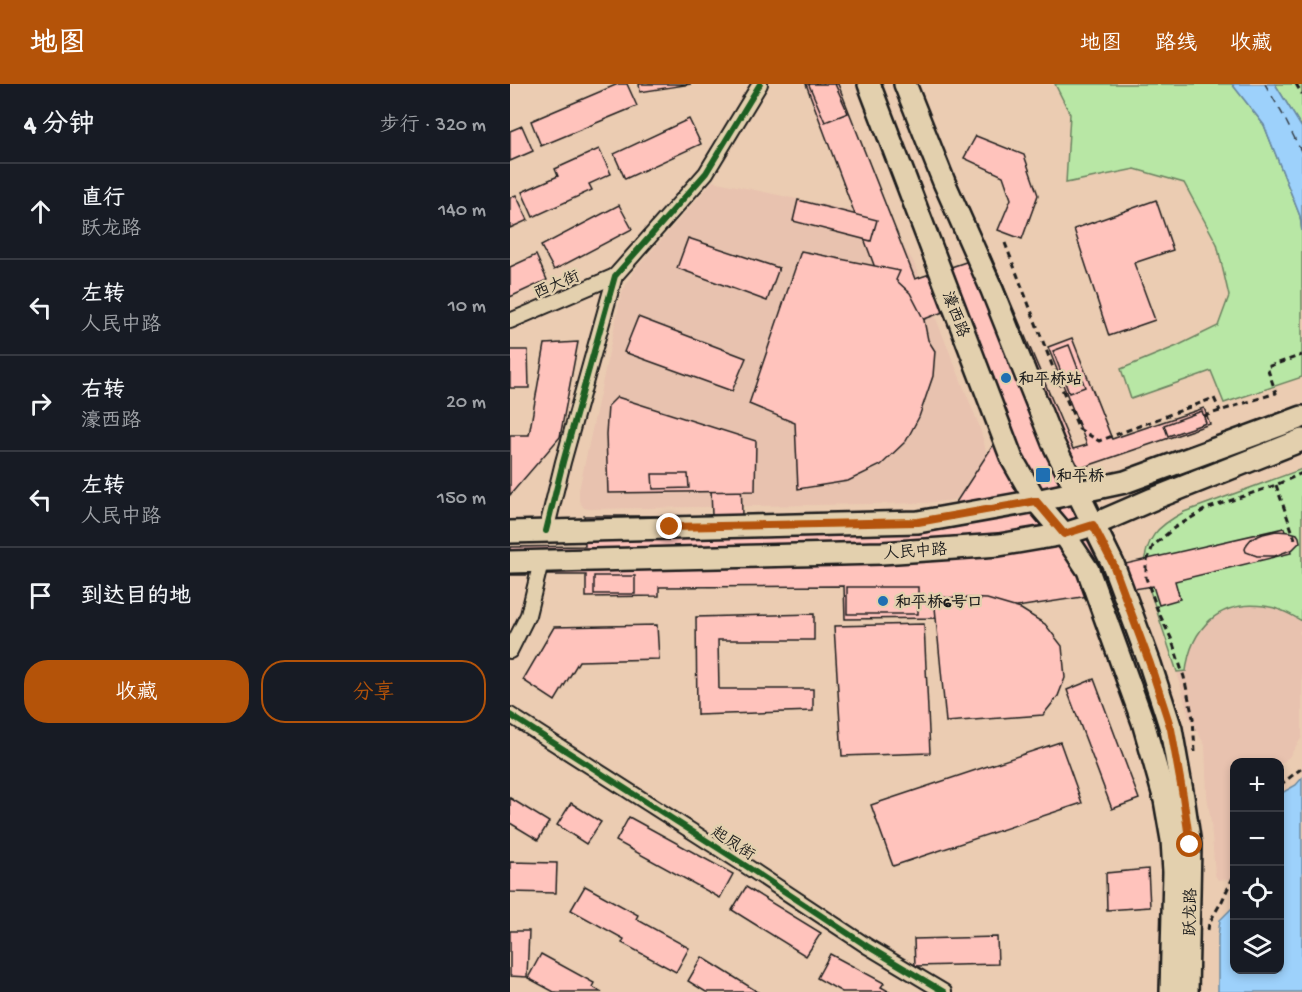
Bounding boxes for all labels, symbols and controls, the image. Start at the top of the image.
text: 地图 [30,29,86,62]
text: 地图 [1080,33,1122,58]
text: 路线 [1155,33,1197,58]
text: 收藏 [1230,33,1272,58]
text: 4 分钟 [24,111,94,142]
text: 步行 · 320 m [380,115,486,138]
text: 直行 [81,187,125,213]
icon: ahead [24,195,57,228]
text: 140 m [438,200,486,223]
text: 跃龙路 [81,219,141,242]
street label: 西大街 [531,267,583,304]
text: 左转 [81,283,125,309]
street label: 濠西路 [936,289,973,341]
icon: left [24,291,57,324]
text: 10 m [448,296,486,319]
text: 人民中路 [81,315,161,338]
place label: 和平桥站 [1018,370,1082,391]
marker: 和平桥站 [999,371,1013,385]
text: 右转 [81,379,125,405]
icon: right [24,387,57,420]
text: 20 m [446,392,486,415]
text: 濠西路 [81,411,141,434]
marker: 和平桥 [1034,466,1052,484]
place label: 和平桥 [1056,467,1104,488]
text: 左转 [81,475,125,501]
icon: left [24,483,57,516]
text: 150 m [437,488,486,511]
text: 人民中路 [81,507,161,530]
route end [656,513,682,539]
street label: 人民中路 [883,540,948,565]
icon: arrive [24,579,57,612]
text: 到达目的地 [81,585,191,611]
place label: 和平桥6号口 [895,593,983,614]
marker: 和平桥6号口 [876,594,890,608]
button: 收藏 [24,660,249,723]
button: 分享 [261,660,486,723]
map controls [1230,758,1284,974]
button: + [1230,758,1284,812]
button: − [1230,812,1284,866]
street label: 起凤街 [707,823,758,866]
route start [1176,831,1202,857]
button: locate [1230,866,1284,920]
street label: 跃龙路 [1181,888,1202,936]
button: layers [1230,920,1284,974]

